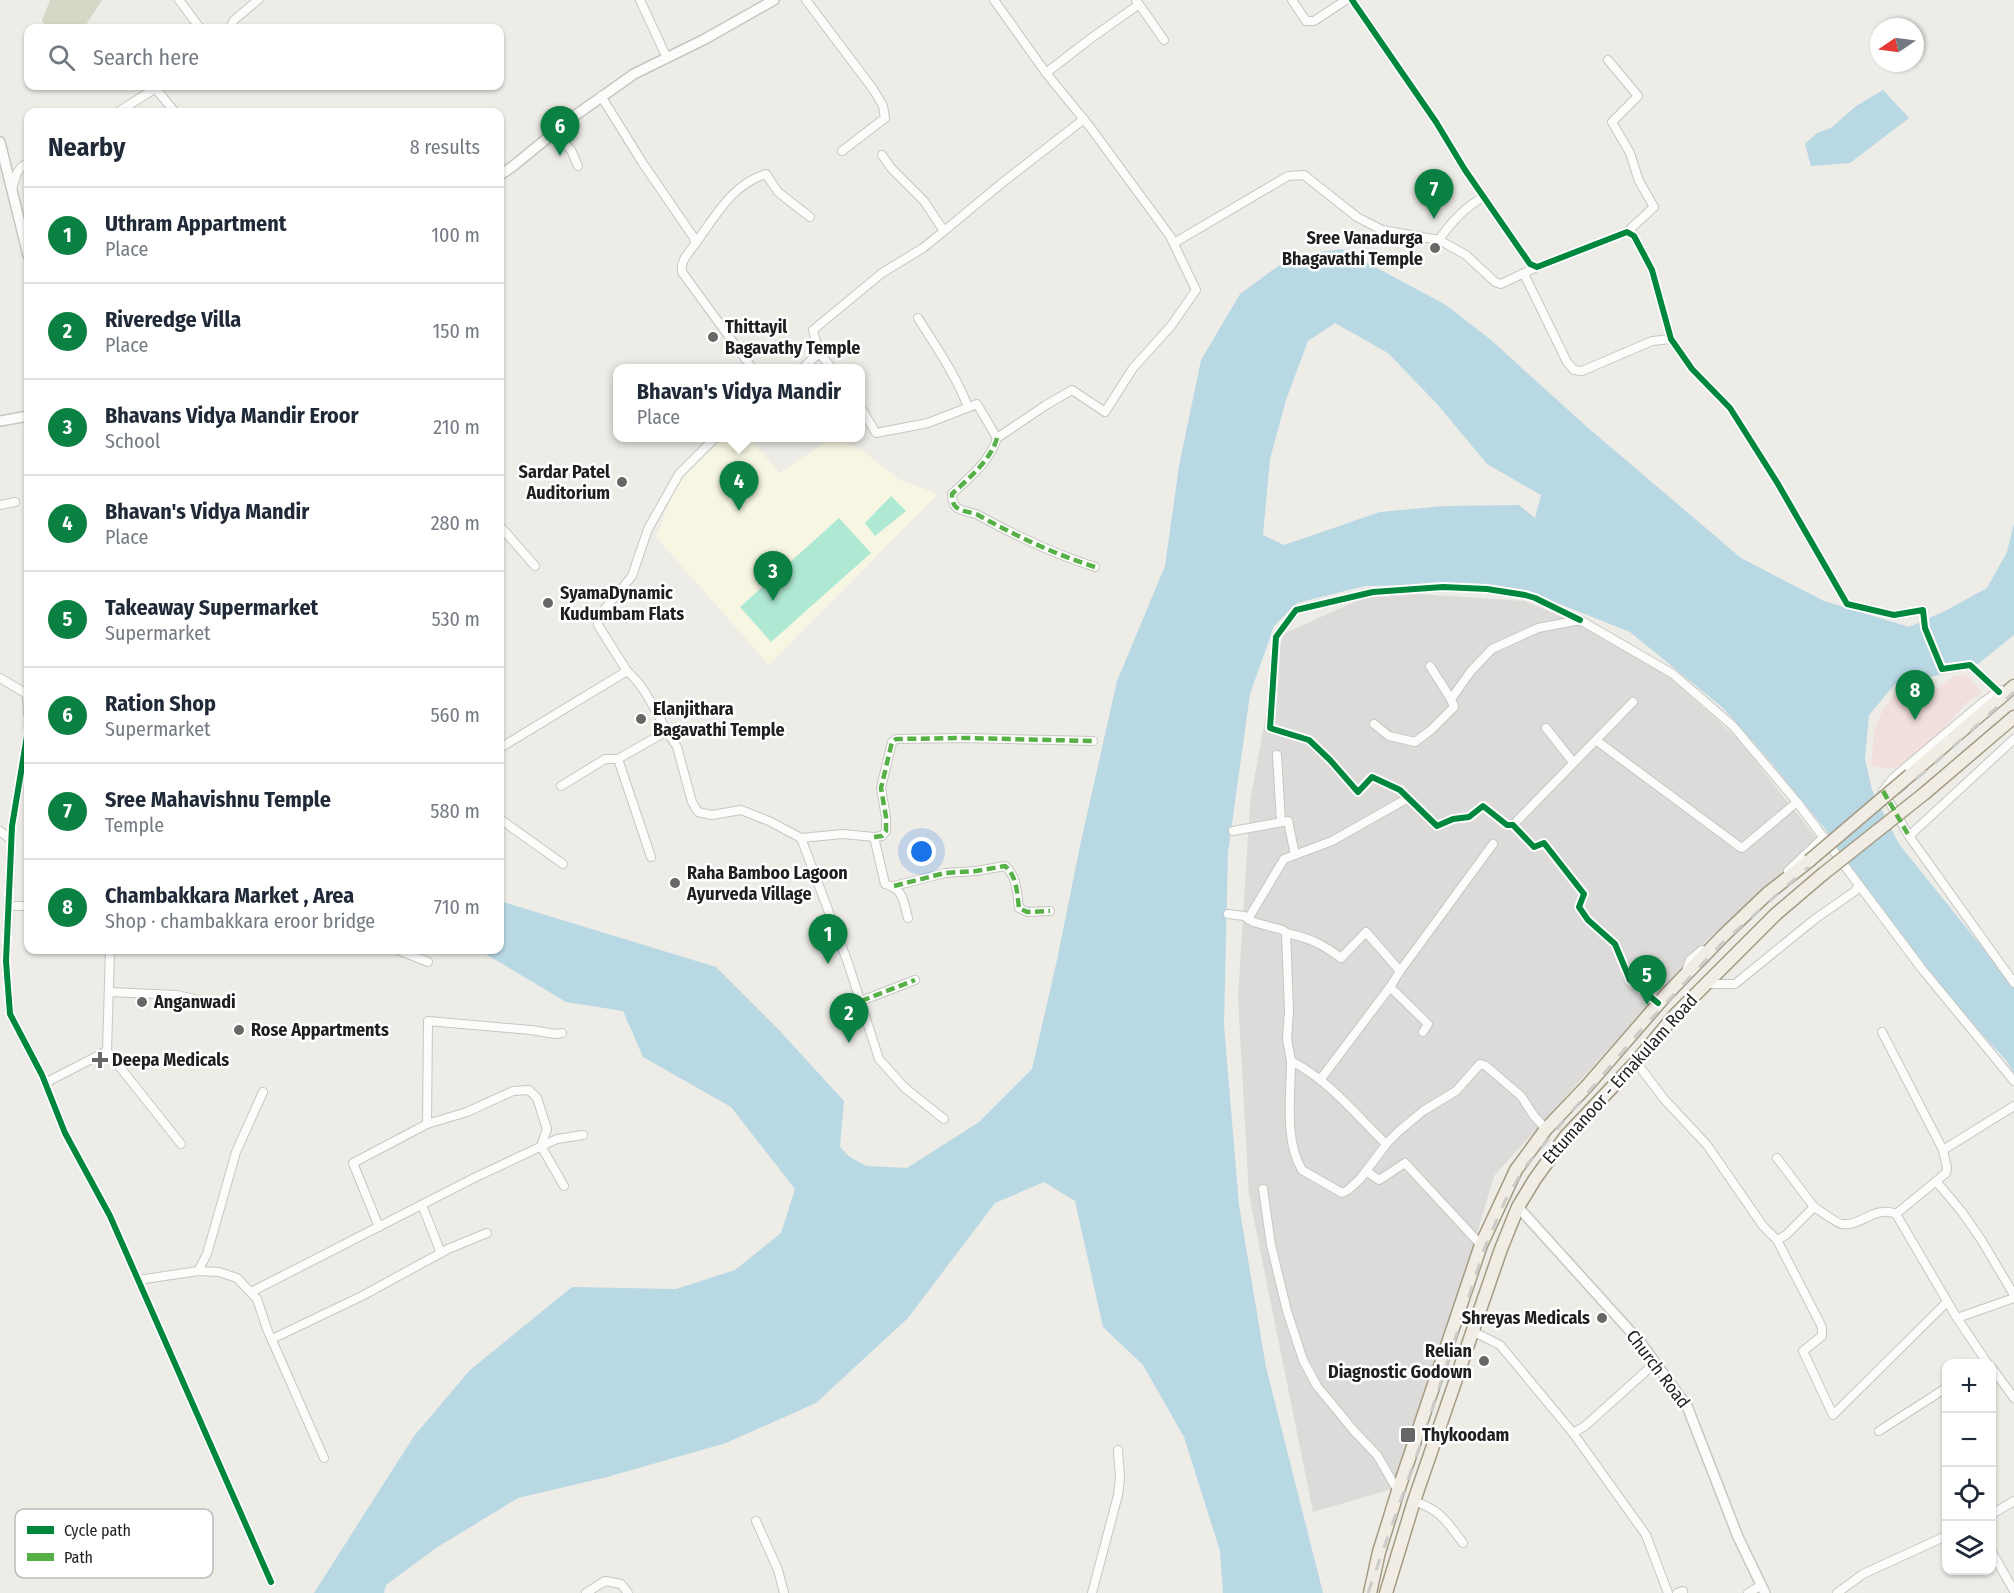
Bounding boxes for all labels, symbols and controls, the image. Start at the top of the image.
north arrow [1870,18,1924,72]
search box [24,24,504,90]
icon: search [45,41,78,74]
text: Search here [93,44,199,71]
pin: 6 [540,106,580,156]
text: Nearby [48,132,125,163]
text: 8 results [410,135,480,159]
pin: 7 [1414,170,1454,219]
text: Uthram Appartment [105,210,287,237]
text: 1 [63,223,72,247]
text: 100 m [431,223,480,247]
place label: Sree Vanadurga Bhagavathi Temple [1282,227,1423,270]
text: Place [105,237,148,261]
marker: Sree Vanadurga Bhagavathi Temple [1428,241,1442,255]
text: Riveredge Villa [105,306,241,333]
place label: Thittayil Bagavathy Temple [725,316,861,359]
text: 2 [63,319,72,343]
text: 150 m [433,319,480,343]
marker: Thittayil Bagavathy Temple [706,330,720,344]
text: Place [105,333,148,357]
popup [613,364,865,442]
text: Bhavan's Vidya Mandir [637,378,841,405]
text: Bhavans Vidya Mandir Eroor [105,402,359,429]
text: Place [637,405,680,429]
text: 3 [63,415,72,439]
text: 210 m [433,415,480,439]
text: School [105,429,160,453]
place label: Sardar Patel Auditorium [519,461,610,504]
pin: 4 [720,462,758,511]
marker: Sardar Patel Auditorium [615,475,629,489]
text: Bhavan's Vidya Mandir [105,498,309,525]
text: 4 [62,511,73,535]
text: 280 m [431,511,480,535]
text: Place [105,525,148,549]
pin: 3 [754,552,792,601]
place label: SyamaDynamic Kudumbam Flats [560,582,684,625]
text: Takeaway Supermarket [105,594,318,621]
marker: SyamaDynamic Kudumbam Flats [541,596,555,610]
text: 5 [63,607,72,631]
text: 530 m [431,607,480,631]
text: Supermarket [105,621,211,645]
pin: 8 [1896,670,1934,720]
text: Ration Shop [105,690,216,717]
place label: Elanjithara Bagavathi Temple [653,698,785,741]
text: 6 [62,703,73,727]
text: 560 m [430,703,480,727]
marker: Elanjithara Bagavathi Temple [634,712,648,726]
text: Supermarket [105,717,211,741]
text: Sree Mahavishnu Temple [105,786,331,813]
text: 7 [63,799,72,823]
text: 580 m [430,799,480,823]
text: Temple [105,813,164,837]
your location [907,837,936,866]
place label: Raha Bamboo Lagoon Ayurveda Village [686,862,848,905]
marker: Raha Bamboo Lagoon Ayurveda Village [668,876,682,890]
text: Chambakkara Market , Area [105,882,354,909]
text: 8 [62,895,73,919]
text: 710 m [434,895,480,919]
text: Shop · chambakkara eroor bridge [105,909,375,933]
pin: 1 [808,914,848,964]
pin: 5 [1628,956,1666,1005]
street label: Ettumanoor - Ernakulam Road [1538,989,1702,1169]
place label: Anganwadi [153,991,236,1013]
pin: 2 [830,994,868,1043]
marker: Anganwadi [135,995,149,1009]
place label: Rose Appartments [251,1019,389,1041]
marker: Rose Appartments [232,1023,246,1037]
place label: Deepa Medicals [112,1049,229,1071]
marker: Deepa Medicals [93,1053,107,1067]
place label: Shreyas Medicals [1462,1307,1590,1329]
marker: Shreyas Medicals [1595,1311,1609,1325]
street label: Church Road [1621,1325,1695,1413]
place label: Relian Diagnostic Godown [1328,1340,1472,1383]
marker: Relian Diagnostic Godown [1477,1354,1491,1368]
map controls [1942,1359,1996,1575]
button: + [1942,1359,1996,1413]
button: − [1942,1413,1996,1467]
place label: Thykoodam [1422,1424,1509,1446]
marker: Thykoodam [1399,1426,1417,1444]
button: locate [1942,1467,1996,1521]
legend [15,1509,213,1578]
text: Cycle path [64,1521,131,1540]
button: layers [1942,1521,1996,1575]
text: Path [64,1548,93,1567]

